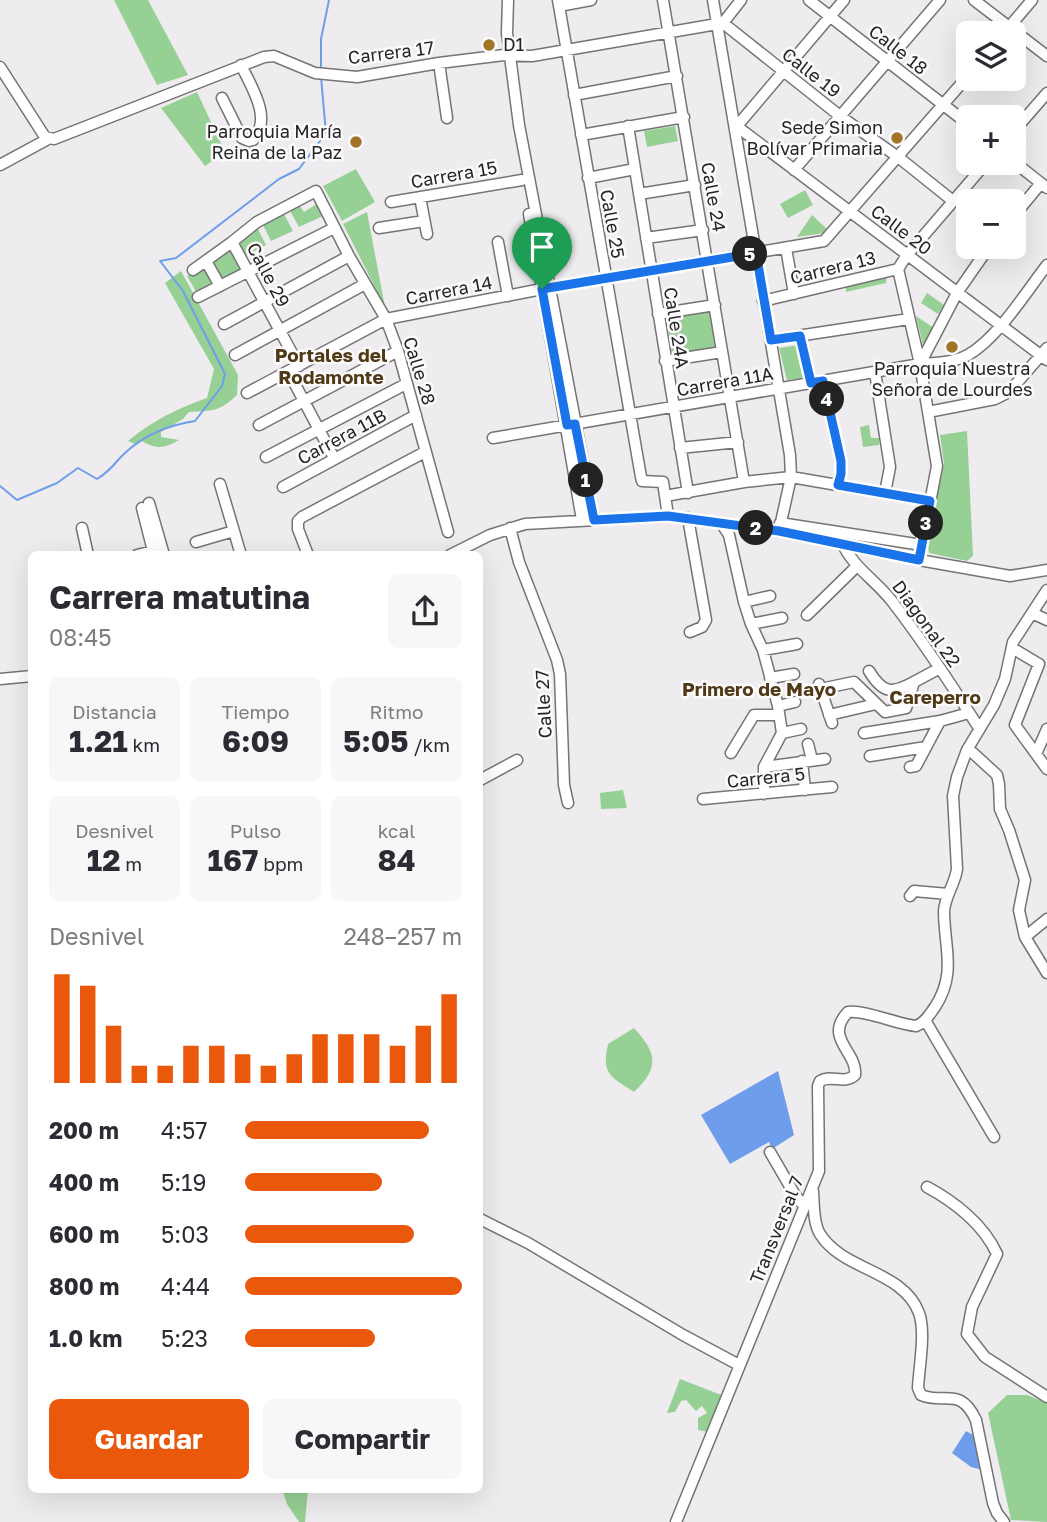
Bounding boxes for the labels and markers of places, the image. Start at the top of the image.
place label: D1 [503,33,525,55]
marker: D1 [481,37,497,53]
place label: Sede Simon Bolívar Primaria [747,116,883,159]
place label: Parroquia María Reina de la Paz [206,120,342,163]
marker: Sede Simon Bolívar Primaria [889,130,905,146]
marker: Parroquia María Reina de la Paz [348,134,364,150]
pin [512,217,572,289]
pin: 5 [732,236,768,272]
marker: Parroquia Nuestra Señora de Lourdes [944,339,960,355]
place label: Parroquia Nuestra Señora de Lourdes [871,357,1033,400]
pin: 4 [810,382,844,416]
pin: 1 [568,462,604,498]
pin: 3 [908,505,944,540]
pin: 2 [738,510,774,546]

